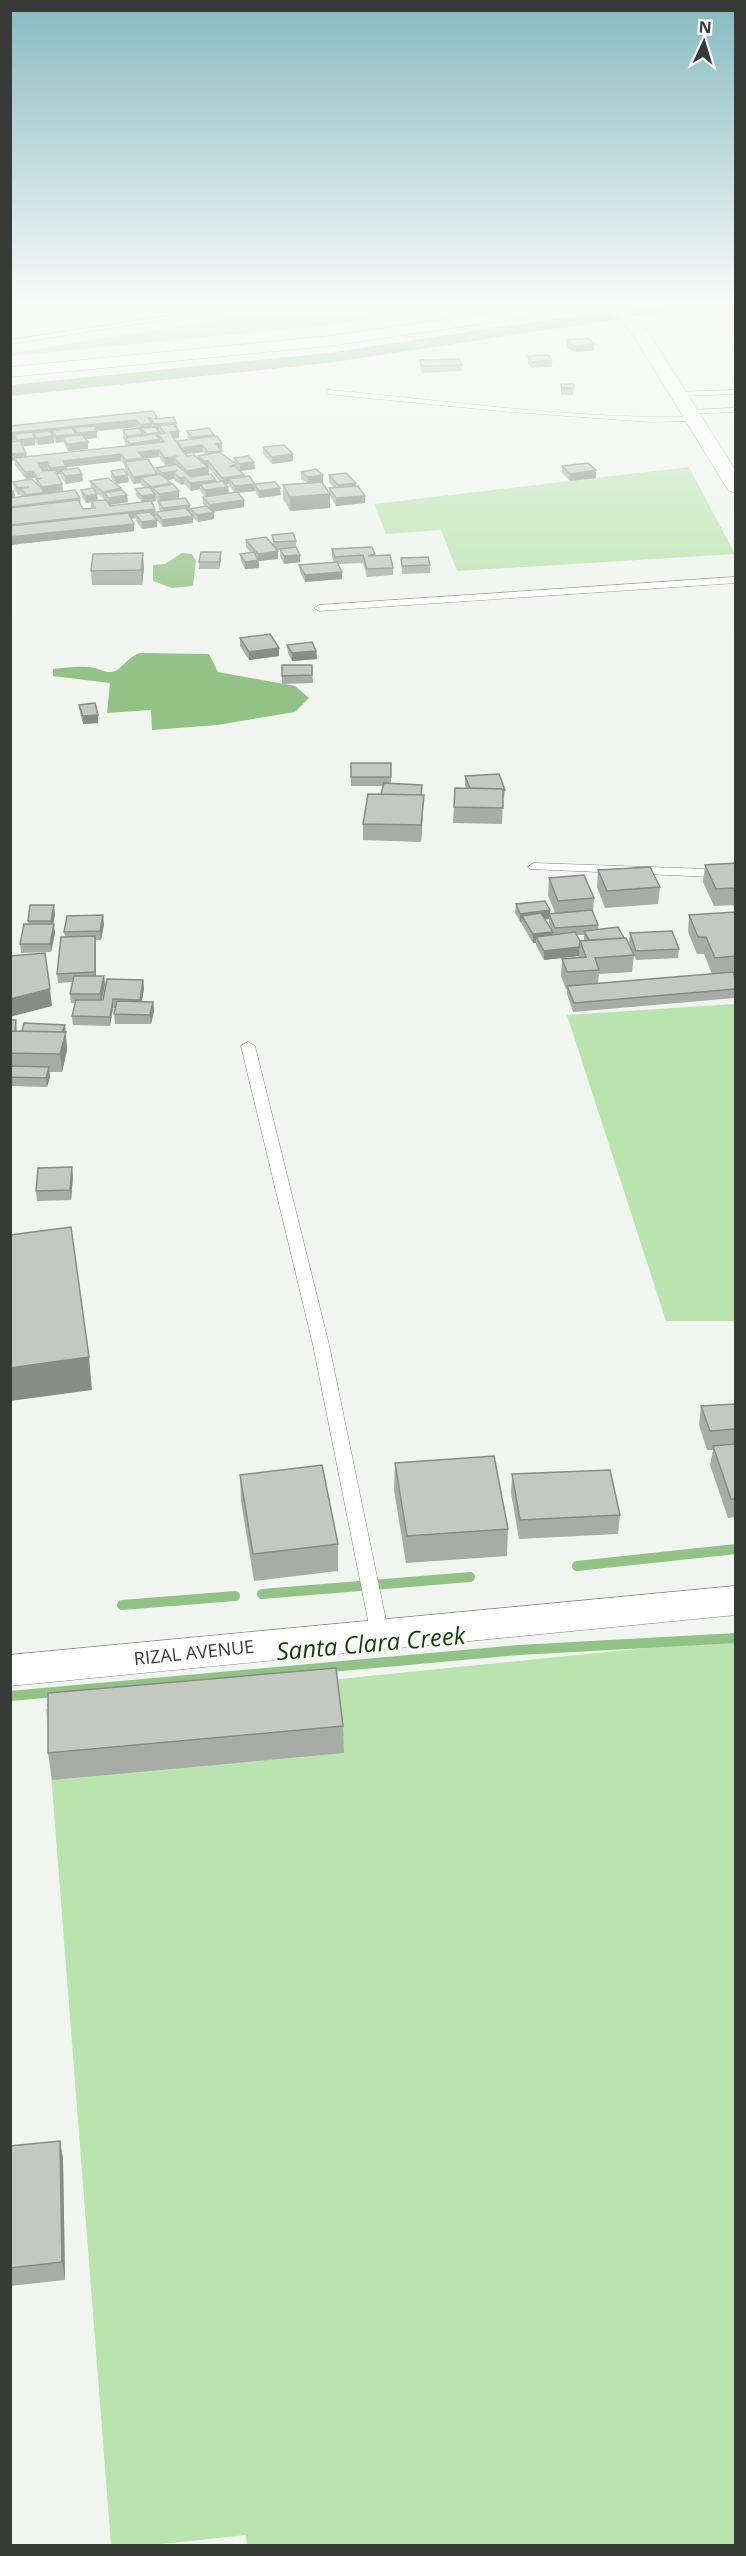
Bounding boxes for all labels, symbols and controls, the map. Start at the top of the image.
north arrow [674,12,734,72]
text: N [698,16,712,38]
water label: Santa Clara Creek [275,1618,468,1667]
street label: RIZAL AVENUE [133,1634,255,1670]

